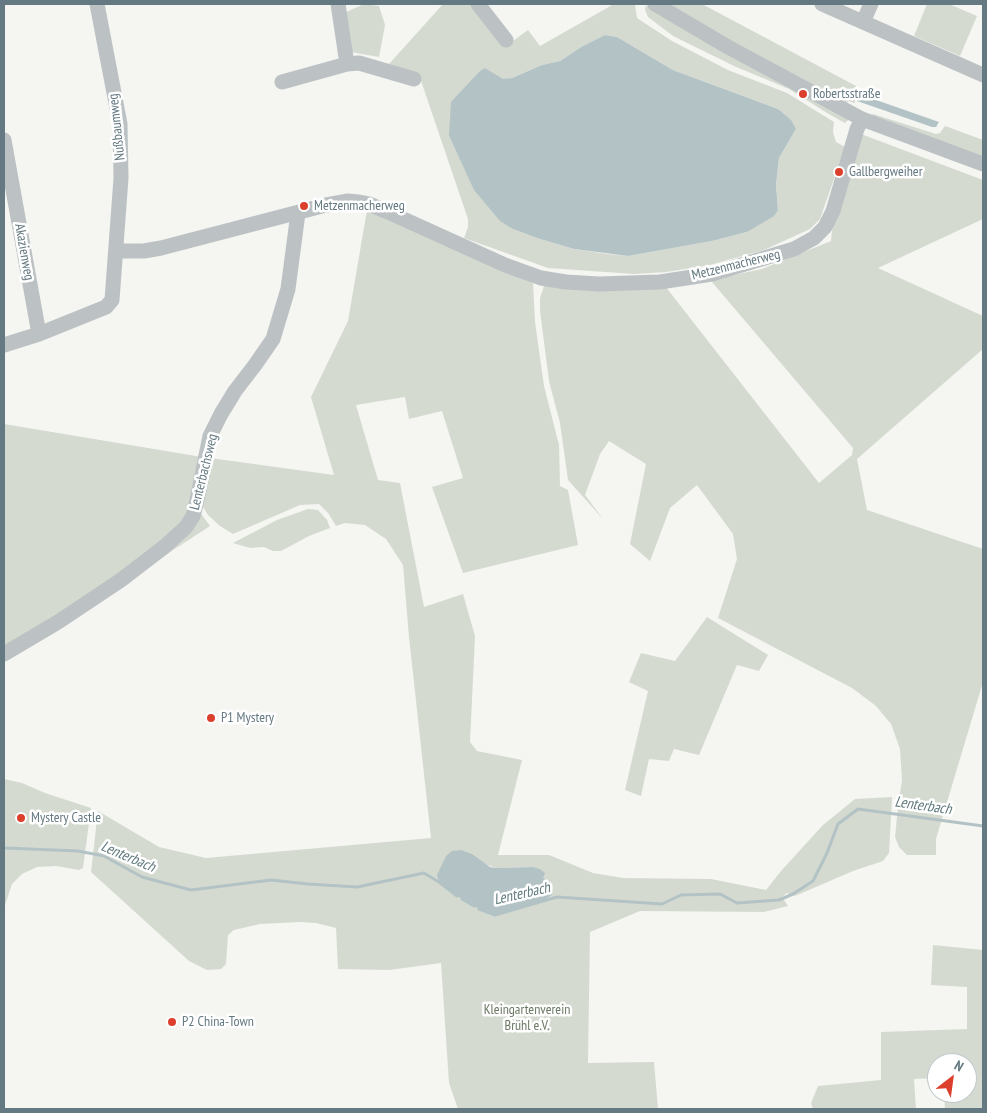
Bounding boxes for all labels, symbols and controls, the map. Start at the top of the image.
place label: Robertsstraße [813,86,880,102]
marker: Robertsstraße [797,88,809,100]
street label: Nußbaumweg [105,93,129,161]
place label: Gallbergweiher [849,164,922,180]
marker: Gallbergweiher [833,166,845,178]
place label: Metzenmacherweg [314,198,405,214]
marker: Metzenmacherweg [298,200,310,212]
street label: Akazienweg [11,222,37,282]
street label: Metzenmacherweg [690,246,782,284]
street label: Lenterbachsweg [186,432,222,512]
place label: P1 Mystery [221,710,274,726]
marker: P1 Mystery [205,712,217,724]
water label: Lenterbach [893,793,953,819]
place label: Mystery Castle [31,810,101,826]
marker: Mystery Castle [15,812,27,824]
water label: Lenterbach [98,838,158,876]
water label: Lenterbach [492,879,552,909]
park label: Kleingartenverein Brühl e.V. [484,1002,570,1034]
place label: P2 China-Town [182,1014,254,1030]
marker: P2 China-Town [166,1016,178,1028]
north arrow [927,1053,977,1103]
text: N [951,1056,967,1076]

